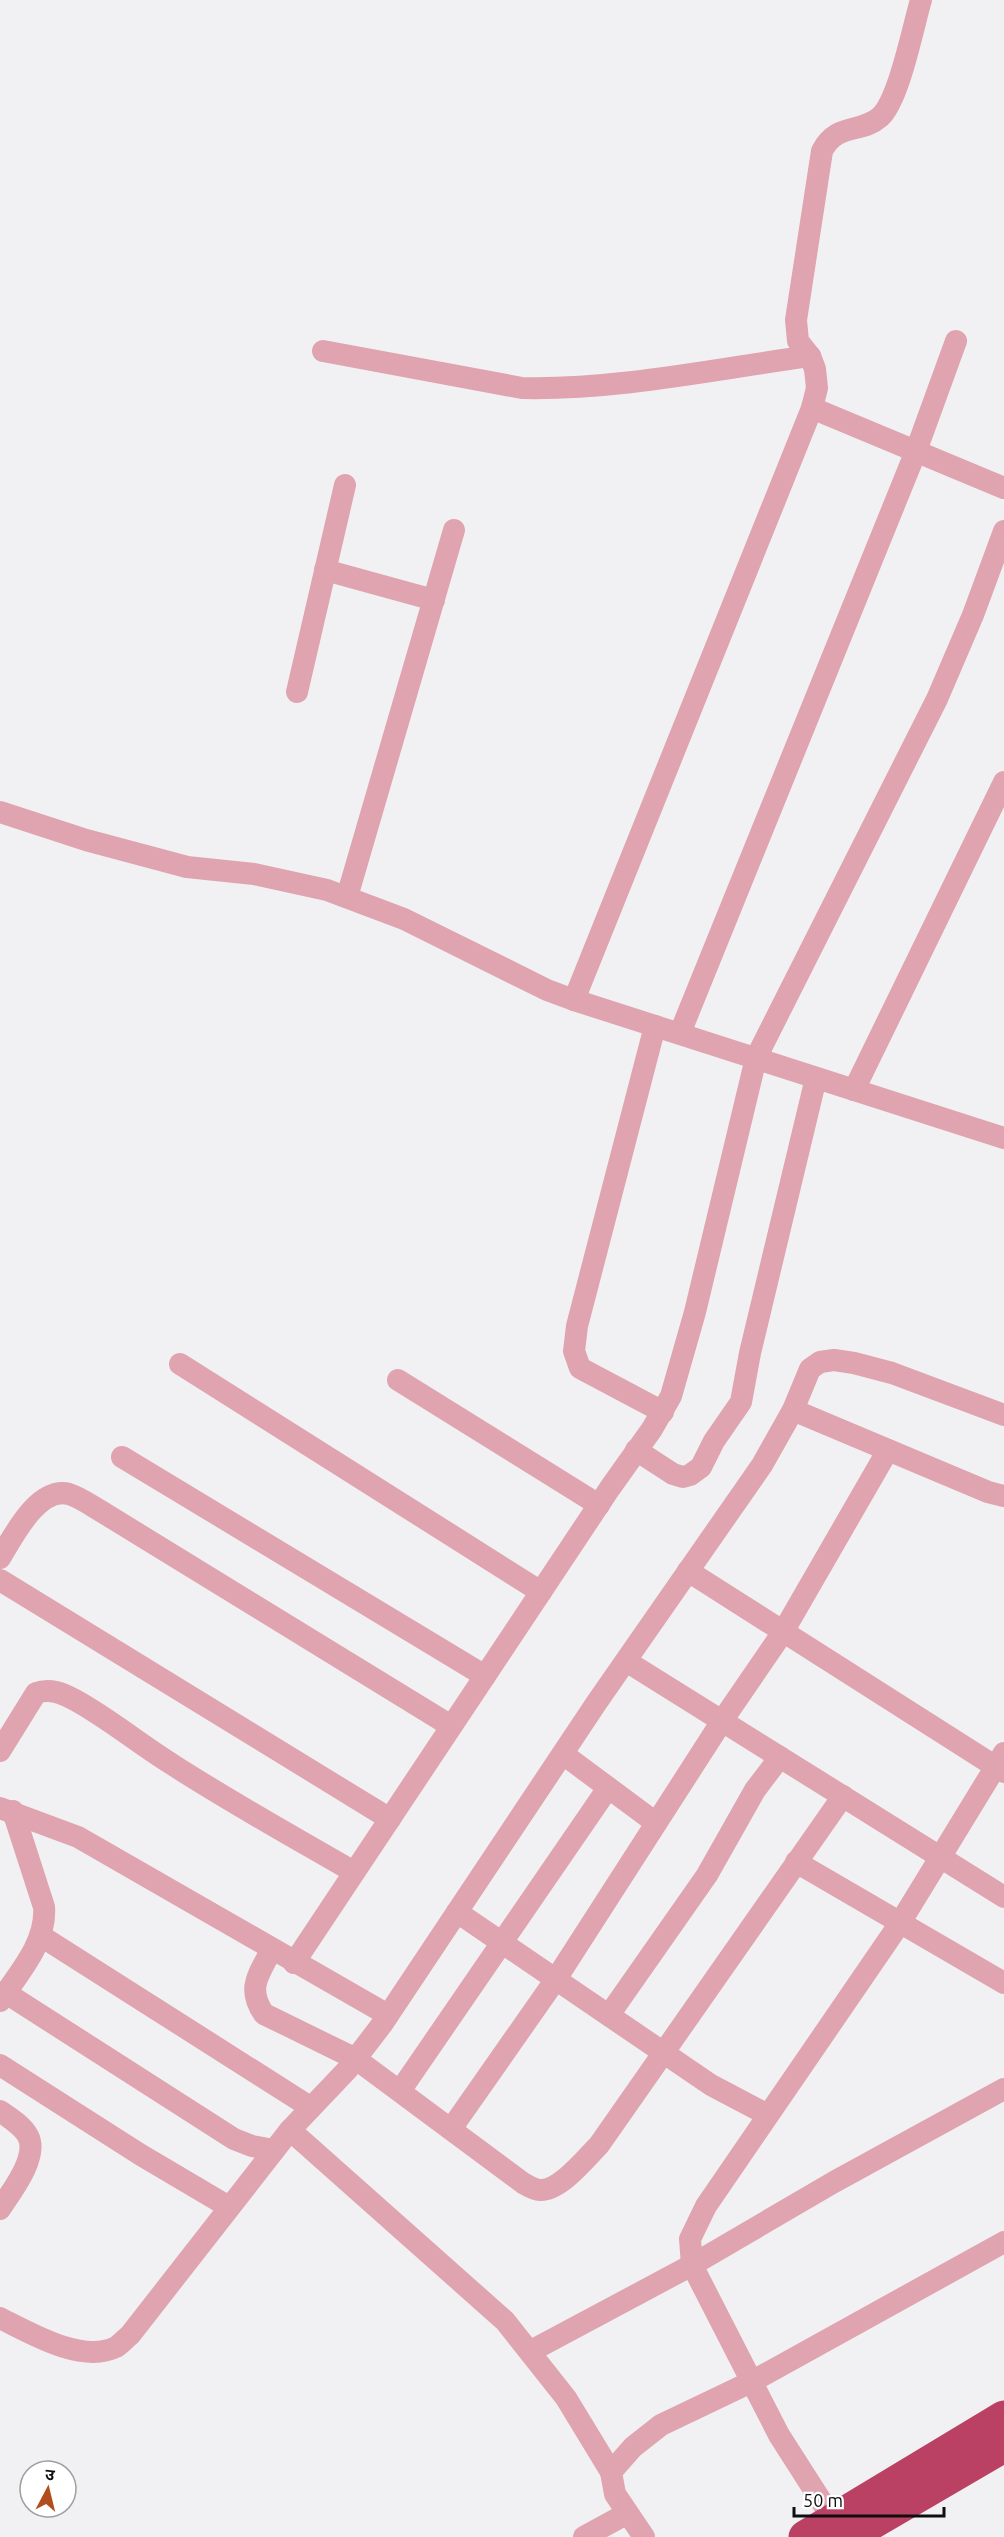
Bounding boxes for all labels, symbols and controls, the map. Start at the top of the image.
north arrow [18,2459,78,2519]
text: उ [44,2465,56,2484]
scale bar [794,2480,944,2518]
text: 50 m [803,2490,843,2510]

